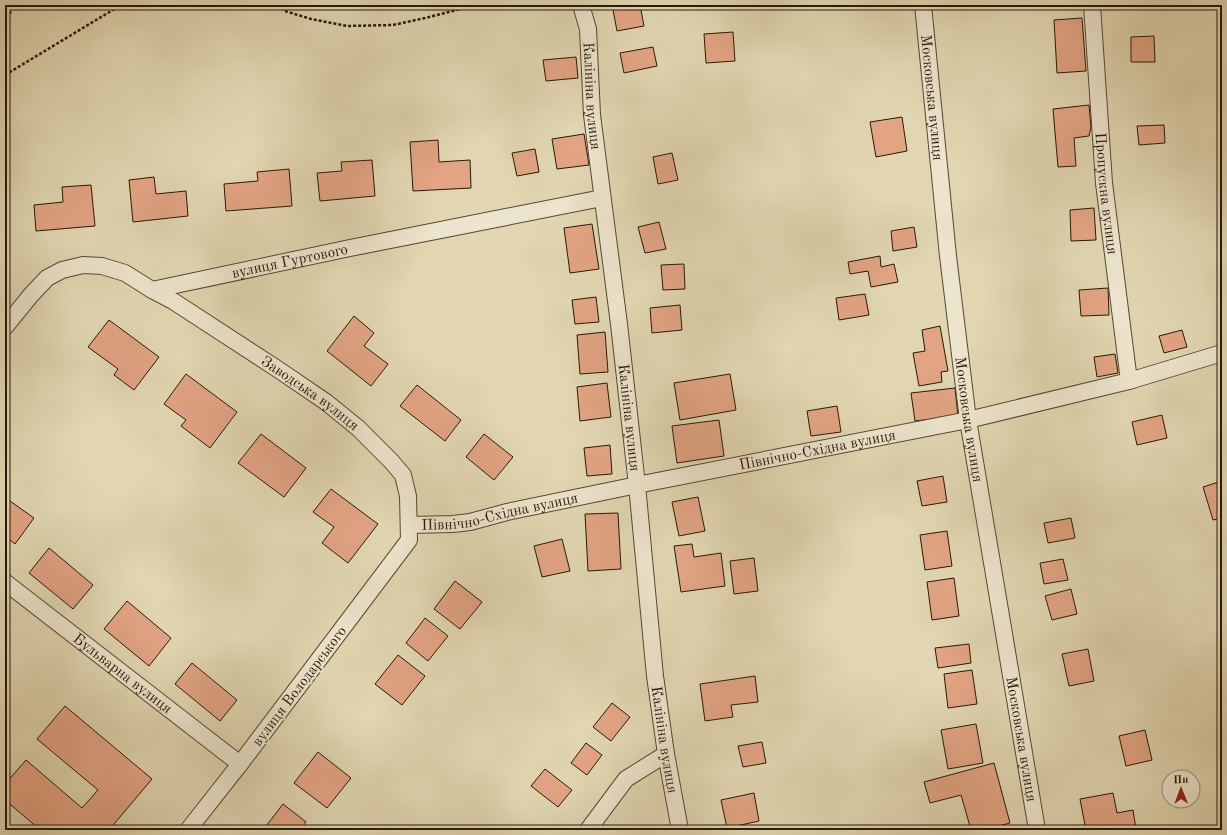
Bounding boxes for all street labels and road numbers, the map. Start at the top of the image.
street label: Московська вулиця [917,34,944,162]
street label: Калініна вулиця [580,42,602,151]
street label: Пропускна вулиця [1092,132,1119,256]
street label: вулиця Гуртового [231,243,349,282]
street label: Заводська вулиця [258,354,361,434]
street label: Московська вулиця [951,356,984,484]
street label: Калініна вулиця [615,363,641,473]
street label: Північно-Східна вулиця [738,428,897,474]
street label: Північно-Східна вулиця [421,491,580,534]
street label: вулиця Володарського [250,624,350,750]
street label: Бульварна вулиця [70,632,174,717]
street label: Московська вулиця [1002,676,1038,803]
street label: Калініна вулиця [648,685,679,795]

